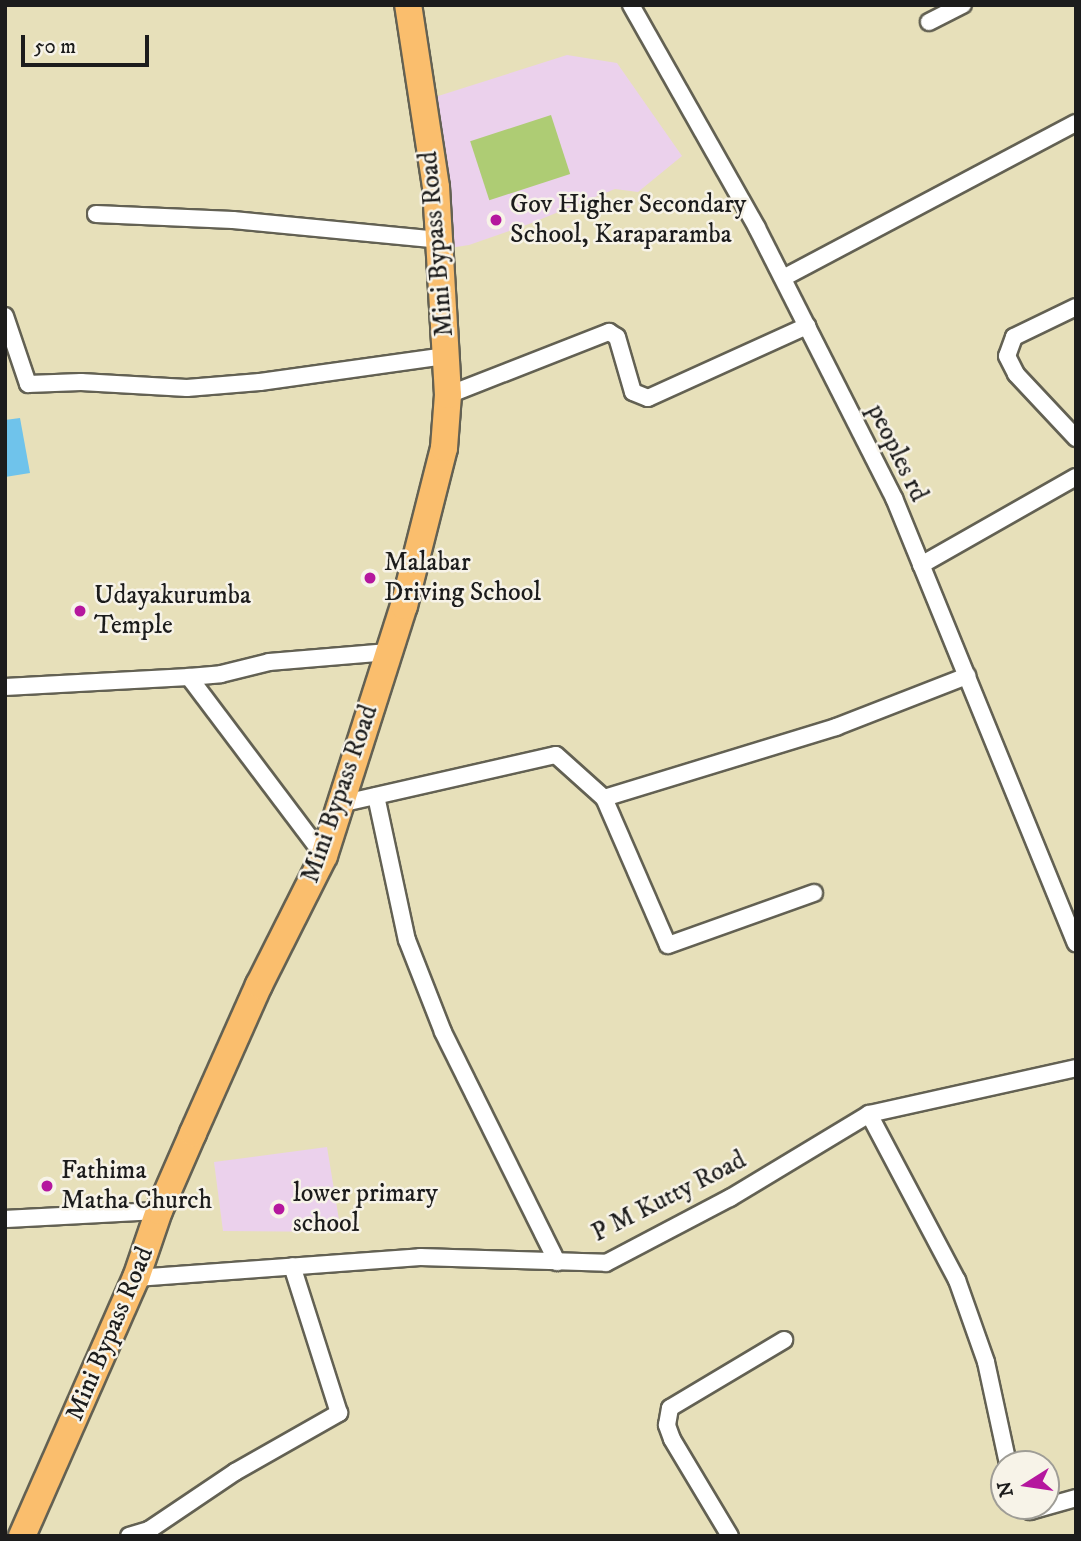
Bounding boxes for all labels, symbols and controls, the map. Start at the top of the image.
scale bar [24,21,152,65]
text: 50 m [34,34,76,60]
street label: Mini Bypass Road [413,150,461,338]
place label: Gov Higher Secondary School, Karaparamba [510,189,746,250]
marker: Gov Higher Secondary School, Karaparamba [488,212,504,228]
street label: peoples rd [860,399,934,507]
place label: Malabar Driving School [384,547,541,608]
marker: Malabar Driving School [362,570,378,586]
place label: Udayakurumba Temple [94,580,251,642]
marker: Udayakurumba Temple [72,603,88,619]
street label: Mini Bypass Road [295,701,385,887]
street label: P M Kutty Road [587,1145,751,1249]
place label: Fathima Matha Church [61,1155,212,1216]
marker: Fathima Matha Church [39,1178,55,1194]
place label: lower primary school [293,1178,438,1240]
marker: lower primary school [271,1201,287,1217]
street label: Mini Bypass Road [59,1242,161,1426]
north arrow [990,1450,1060,1520]
text: N [993,1479,1019,1499]

